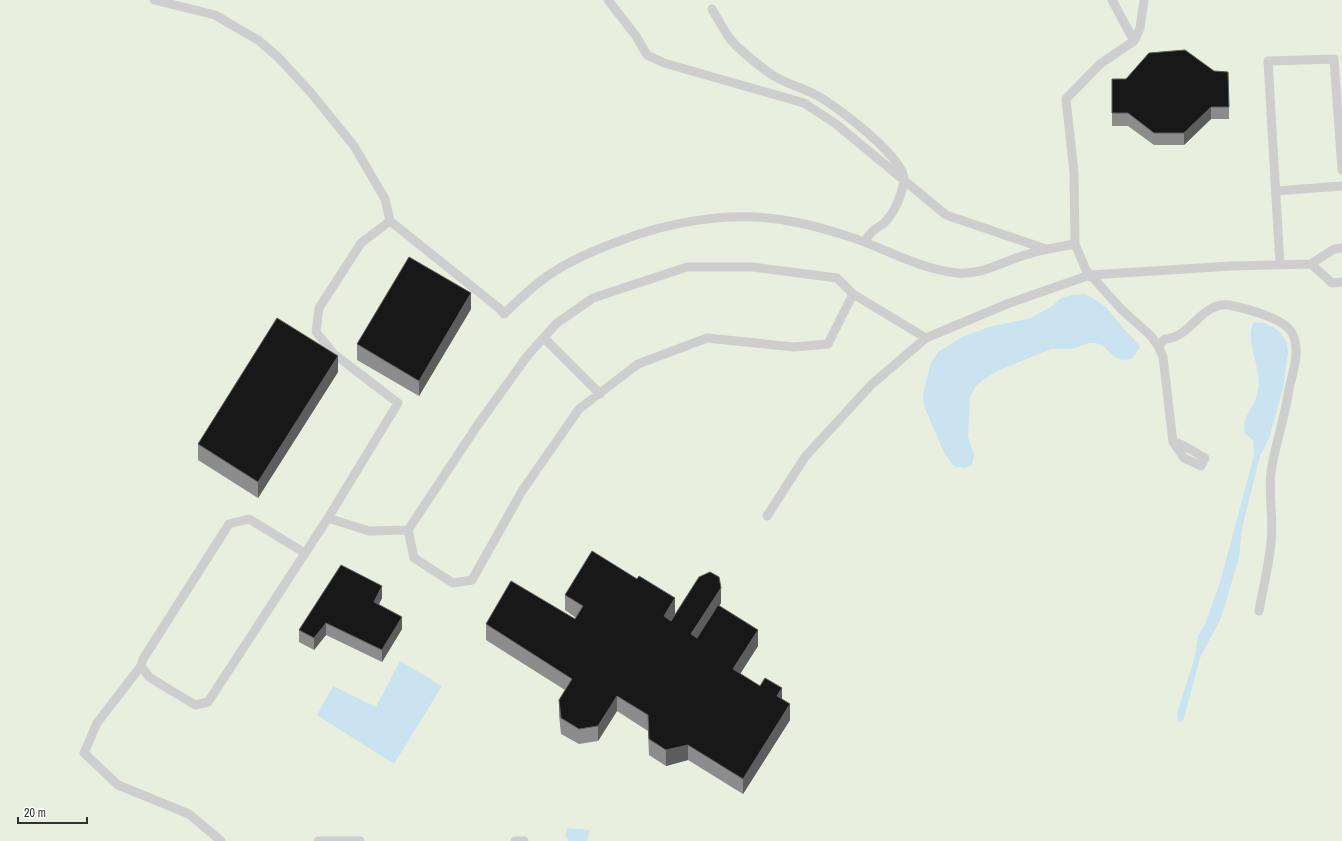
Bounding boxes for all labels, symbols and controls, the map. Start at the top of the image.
scale bar [18,799,87,825]
text: 20 m [24,805,46,821]

